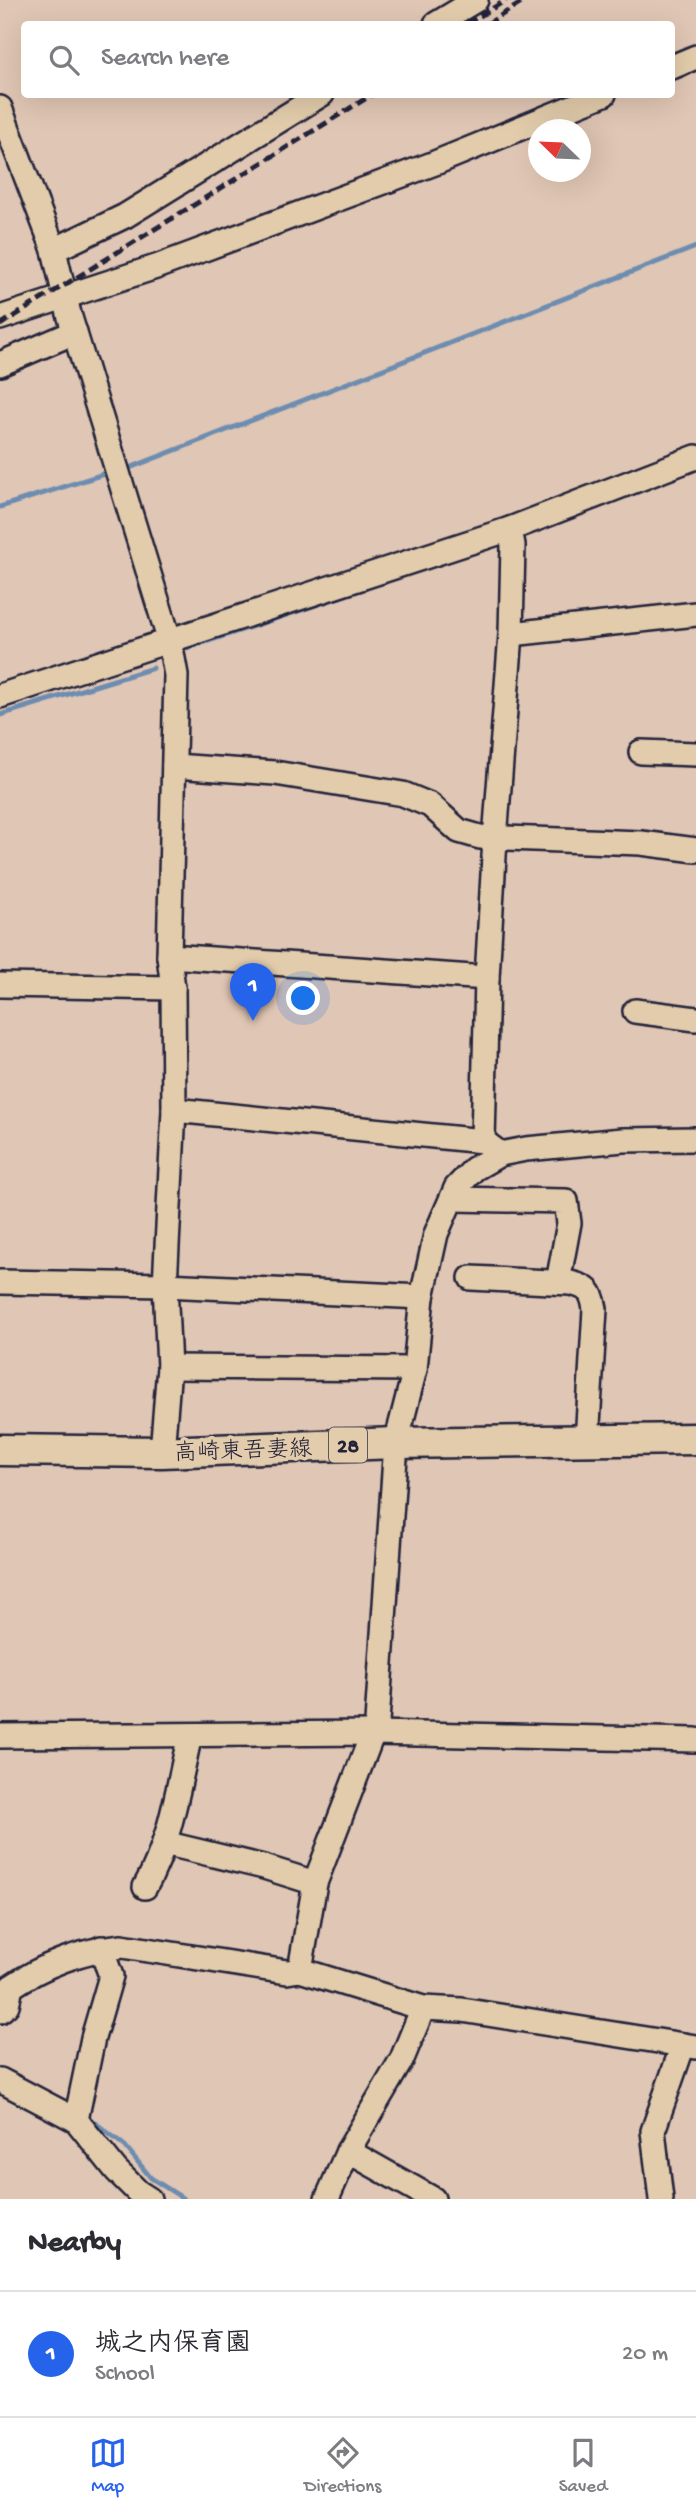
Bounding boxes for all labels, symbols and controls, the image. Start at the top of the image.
search box [21,21,675,98]
icon: search [45,41,83,79]
text: Search here [101,44,229,75]
north arrow [528,119,591,182]
pin: 1 [230,963,276,1021]
your location [286,981,320,1015]
road number: 28 [329,1428,367,1462]
street label: 高崎東吾妻線 [174,1436,313,1468]
text: Nearby [28,2227,121,2262]
text: 城之内保育園 [95,2330,251,2361]
text: 1 [46,2341,56,2368]
text: 20 m [622,2341,668,2368]
text: School [95,2361,155,2388]
tab: Map [89,2434,127,2499]
tab: Directions [304,2434,381,2499]
tab: Saved [559,2434,607,2499]

